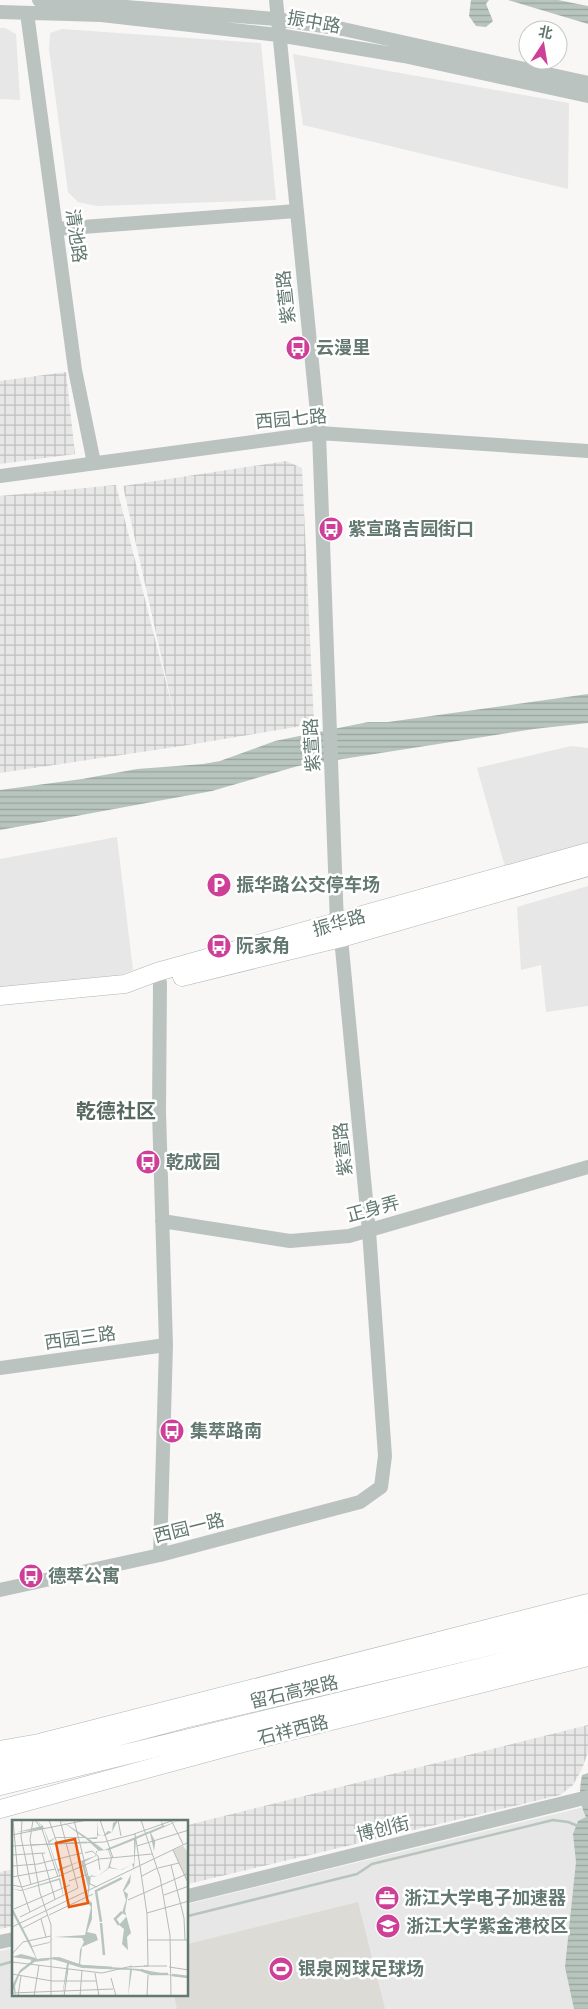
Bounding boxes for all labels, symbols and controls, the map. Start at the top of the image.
street label: 振中路 [286,7,342,37]
north arrow [518,20,568,70]
text: 北 [537,23,554,42]
street label: 清池路 [62,208,90,264]
street label: 紫萱路 [273,269,299,325]
bus stop icon: 云漫里 [285,335,311,361]
place label: 云漫里 [316,338,370,358]
street label: 西园七路 [254,406,328,432]
bus stop icon: 紫宣路吉园街口 [318,516,344,542]
place label: 紫宣路吉园街口 [348,519,474,539]
street label: 紫萱路 [301,718,323,772]
parking icon: 振华路公交停车场 [206,872,232,898]
place label: 振华路公交停车场 [236,875,380,895]
street label: 振华路 [310,906,368,940]
bus stop icon: 阮家角 [206,933,232,959]
place label: 阮家角 [236,935,290,956]
district label: 乾德社区 [76,1100,156,1122]
street label: 紫萱路 [330,1121,356,1177]
bus stop icon: 乾成园 [135,1149,161,1175]
place label: 乾成园 [166,1152,220,1172]
street label: 正身弄 [344,1192,402,1226]
street label: 西园三路 [43,1323,117,1353]
bus stop icon: 集萃路南 [159,1418,185,1444]
place label: 集萃路南 [190,1421,262,1441]
street label: 西园一路 [152,1510,226,1546]
bus stop icon: 德萃公寓 [18,1563,44,1589]
place label: 德萃公寓 [48,1566,120,1586]
street label: 留石高架路 [248,1672,340,1712]
street label: 石祥西路 [256,1712,330,1748]
street label: 博创街 [354,1813,412,1845]
inset map [12,1820,189,1996]
office icon: 浙江大学电子加速器 [374,1885,400,1911]
place label: 浙江大学电子加速器 [404,1888,566,1908]
school or university icon: 浙江大学紫金港校区 [375,1913,401,1939]
place label: 浙江大学紫金港校区 [406,1916,568,1936]
sports icon: 银泉网球足球场 [268,1956,294,1982]
place label: 银泉网球足球场 [298,1959,424,1979]

